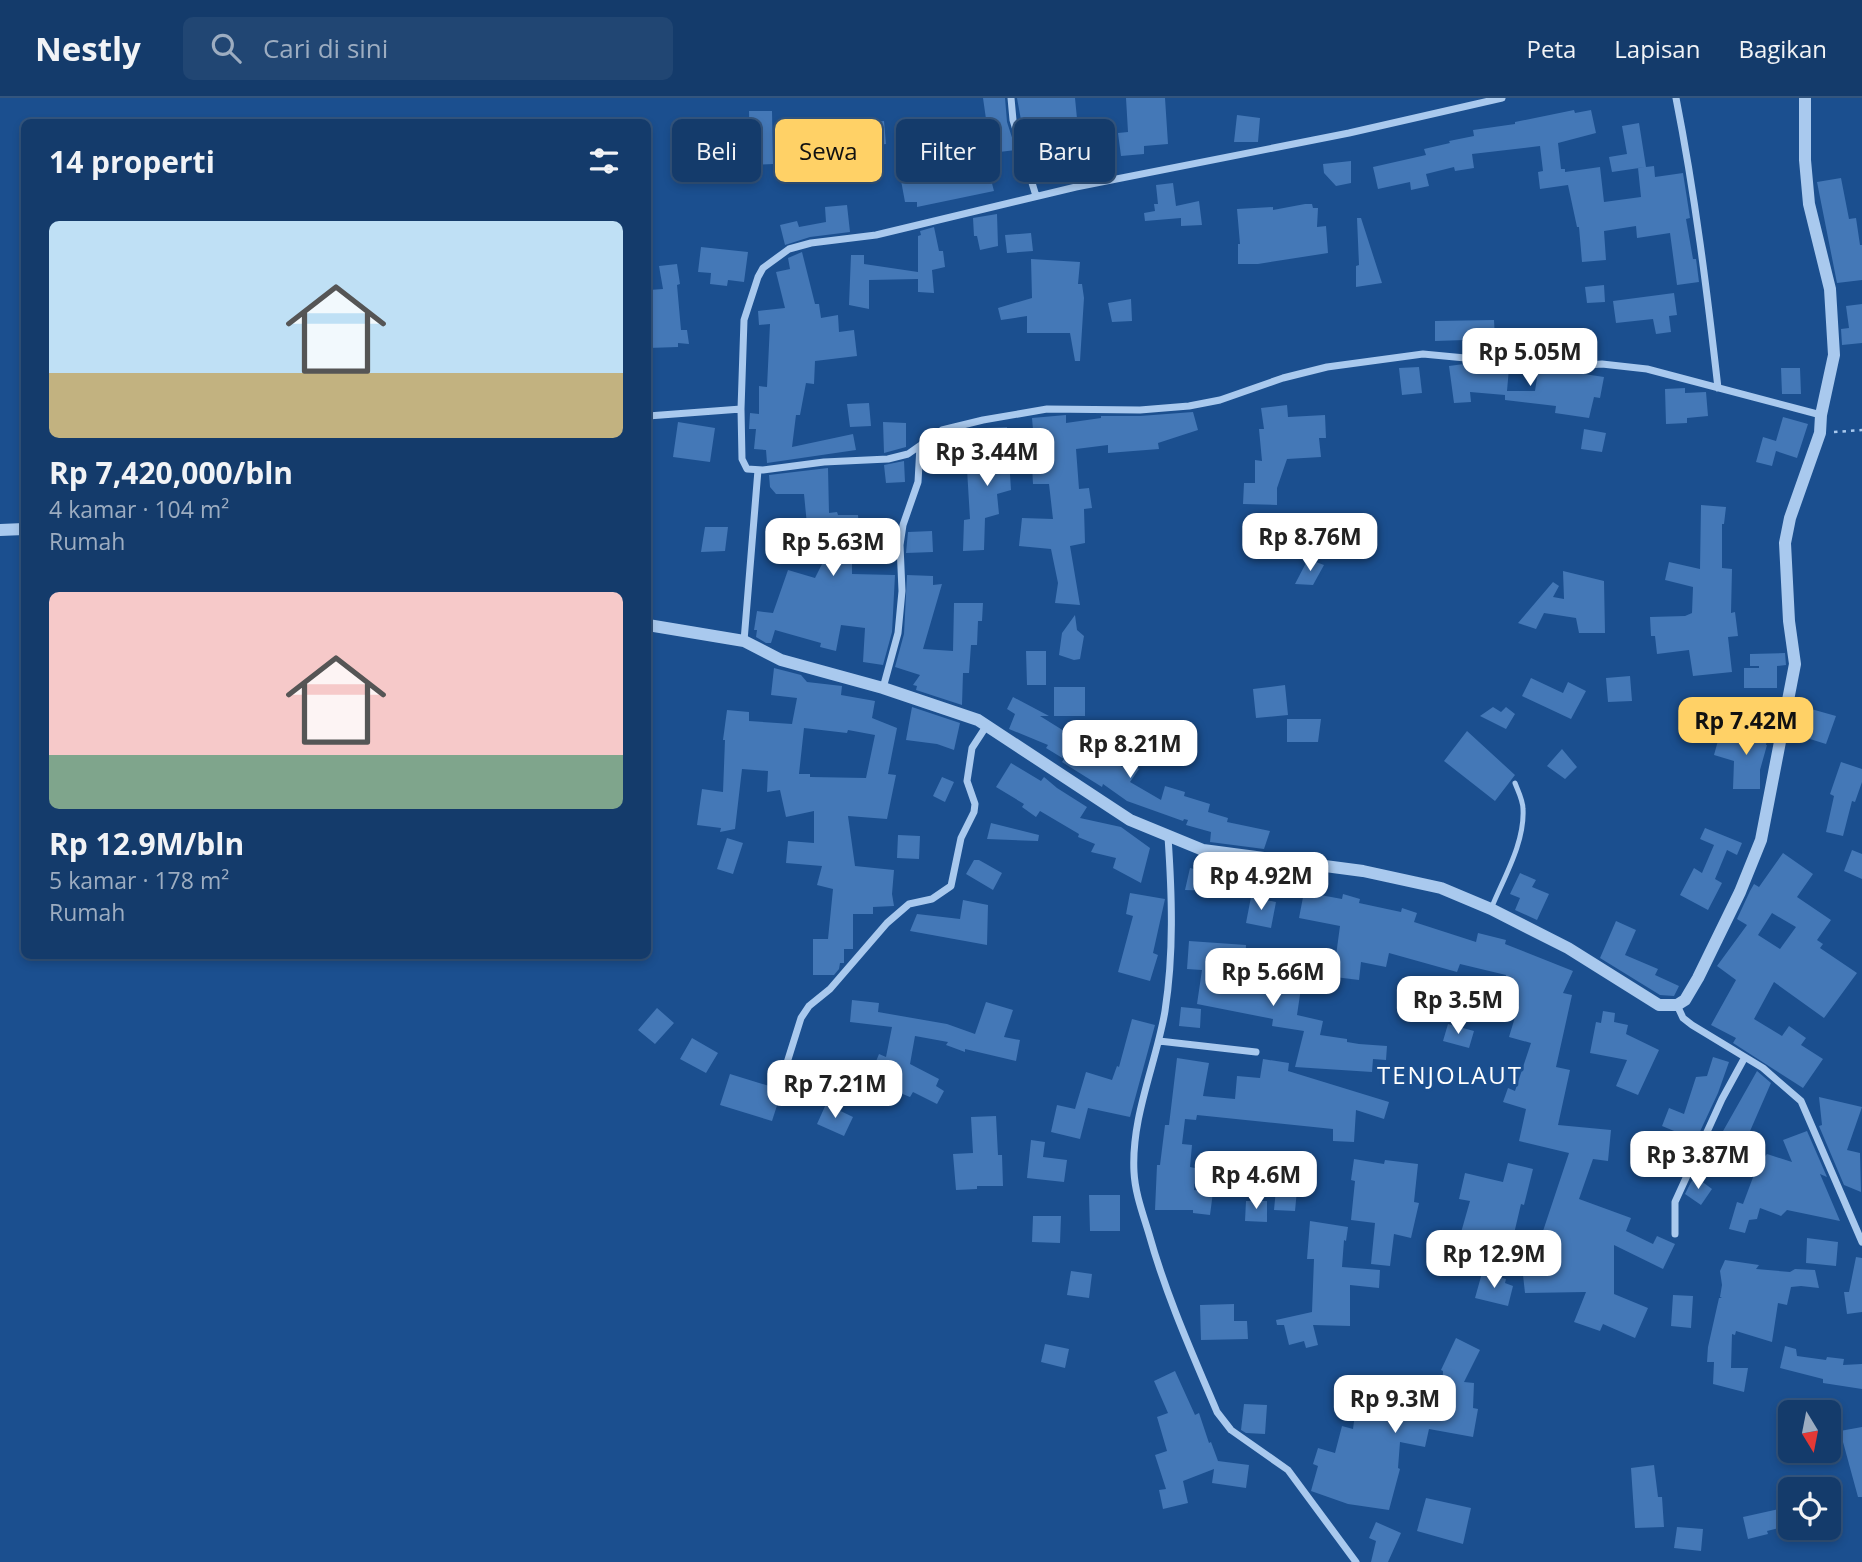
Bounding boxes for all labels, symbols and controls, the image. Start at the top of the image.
search box [183,17,673,80]
text: Nestly [35,26,141,71]
icon: search [207,29,245,67]
text: Cari di sini [263,30,388,66]
text: Peta [1526,32,1576,65]
text: Lapisan [1614,32,1700,65]
text: Bagikan [1738,32,1827,65]
chip: Beli [672,119,761,182]
chip: Sewa [775,119,882,182]
chip: Filter [896,119,1000,182]
chip: Baru [1014,119,1115,182]
text: 14 properti [49,141,215,182]
icon: filters [585,142,623,180]
icon: home [273,266,399,392]
pin: Rp 5.05M [1458,328,1602,388]
text: Rp 5.05M [1478,335,1582,367]
pin: Rp 3.44M [915,428,1059,488]
text: Rp 3.44M [935,435,1039,467]
text: Rp 7,420,000/bln [49,452,293,493]
text: 4 kamar · 104 m² [49,493,229,525]
pin: Rp 8.76M [1238,514,1382,573]
pin: Rp 5.63M [761,518,905,578]
text: Rp 8.76M [1258,520,1362,552]
text: Rumah [49,525,125,557]
text: Rp 5.63M [781,525,885,557]
icon: home [273,637,399,763]
pin: Rp 7.42M [1674,698,1818,757]
text: Rp 7.42M [1694,704,1798,736]
pin: Rp 8.21M [1058,720,1202,780]
text: Rp 8.21M [1078,727,1182,759]
text: Rp 12.9M/bln [49,823,244,864]
pin: Rp 4.92M [1189,852,1333,912]
text: Rp 4.92M [1209,859,1313,891]
text: 5 kamar · 178 m² [49,864,229,896]
text: Rumah [49,896,125,928]
pin: Rp 5.66M [1201,948,1345,1008]
text: Rp 5.66M [1221,955,1325,987]
pin: Rp 3.5M [1393,976,1523,1036]
text: Rp 3.5M [1413,983,1503,1015]
district label: TENJOLAUT [1377,1058,1523,1091]
pin: Rp 7.21M [763,1060,907,1120]
text: Rp 7.21M [783,1067,887,1099]
pin: Rp 3.87M [1626,1132,1770,1191]
text: Rp 3.87M [1646,1138,1750,1170]
pin: Rp 4.6M [1191,1152,1321,1211]
text: Rp 4.6M [1211,1158,1301,1190]
pin: Rp 12.9M [1422,1230,1566,1290]
text: Rp 12.9M [1442,1237,1546,1269]
pin: Rp 9.3M [1330,1376,1460,1435]
text: Rp 9.3M [1350,1382,1440,1414]
north arrow [1778,1400,1841,1463]
map controls [1778,1400,1841,1540]
button: locate [1778,1477,1841,1540]

